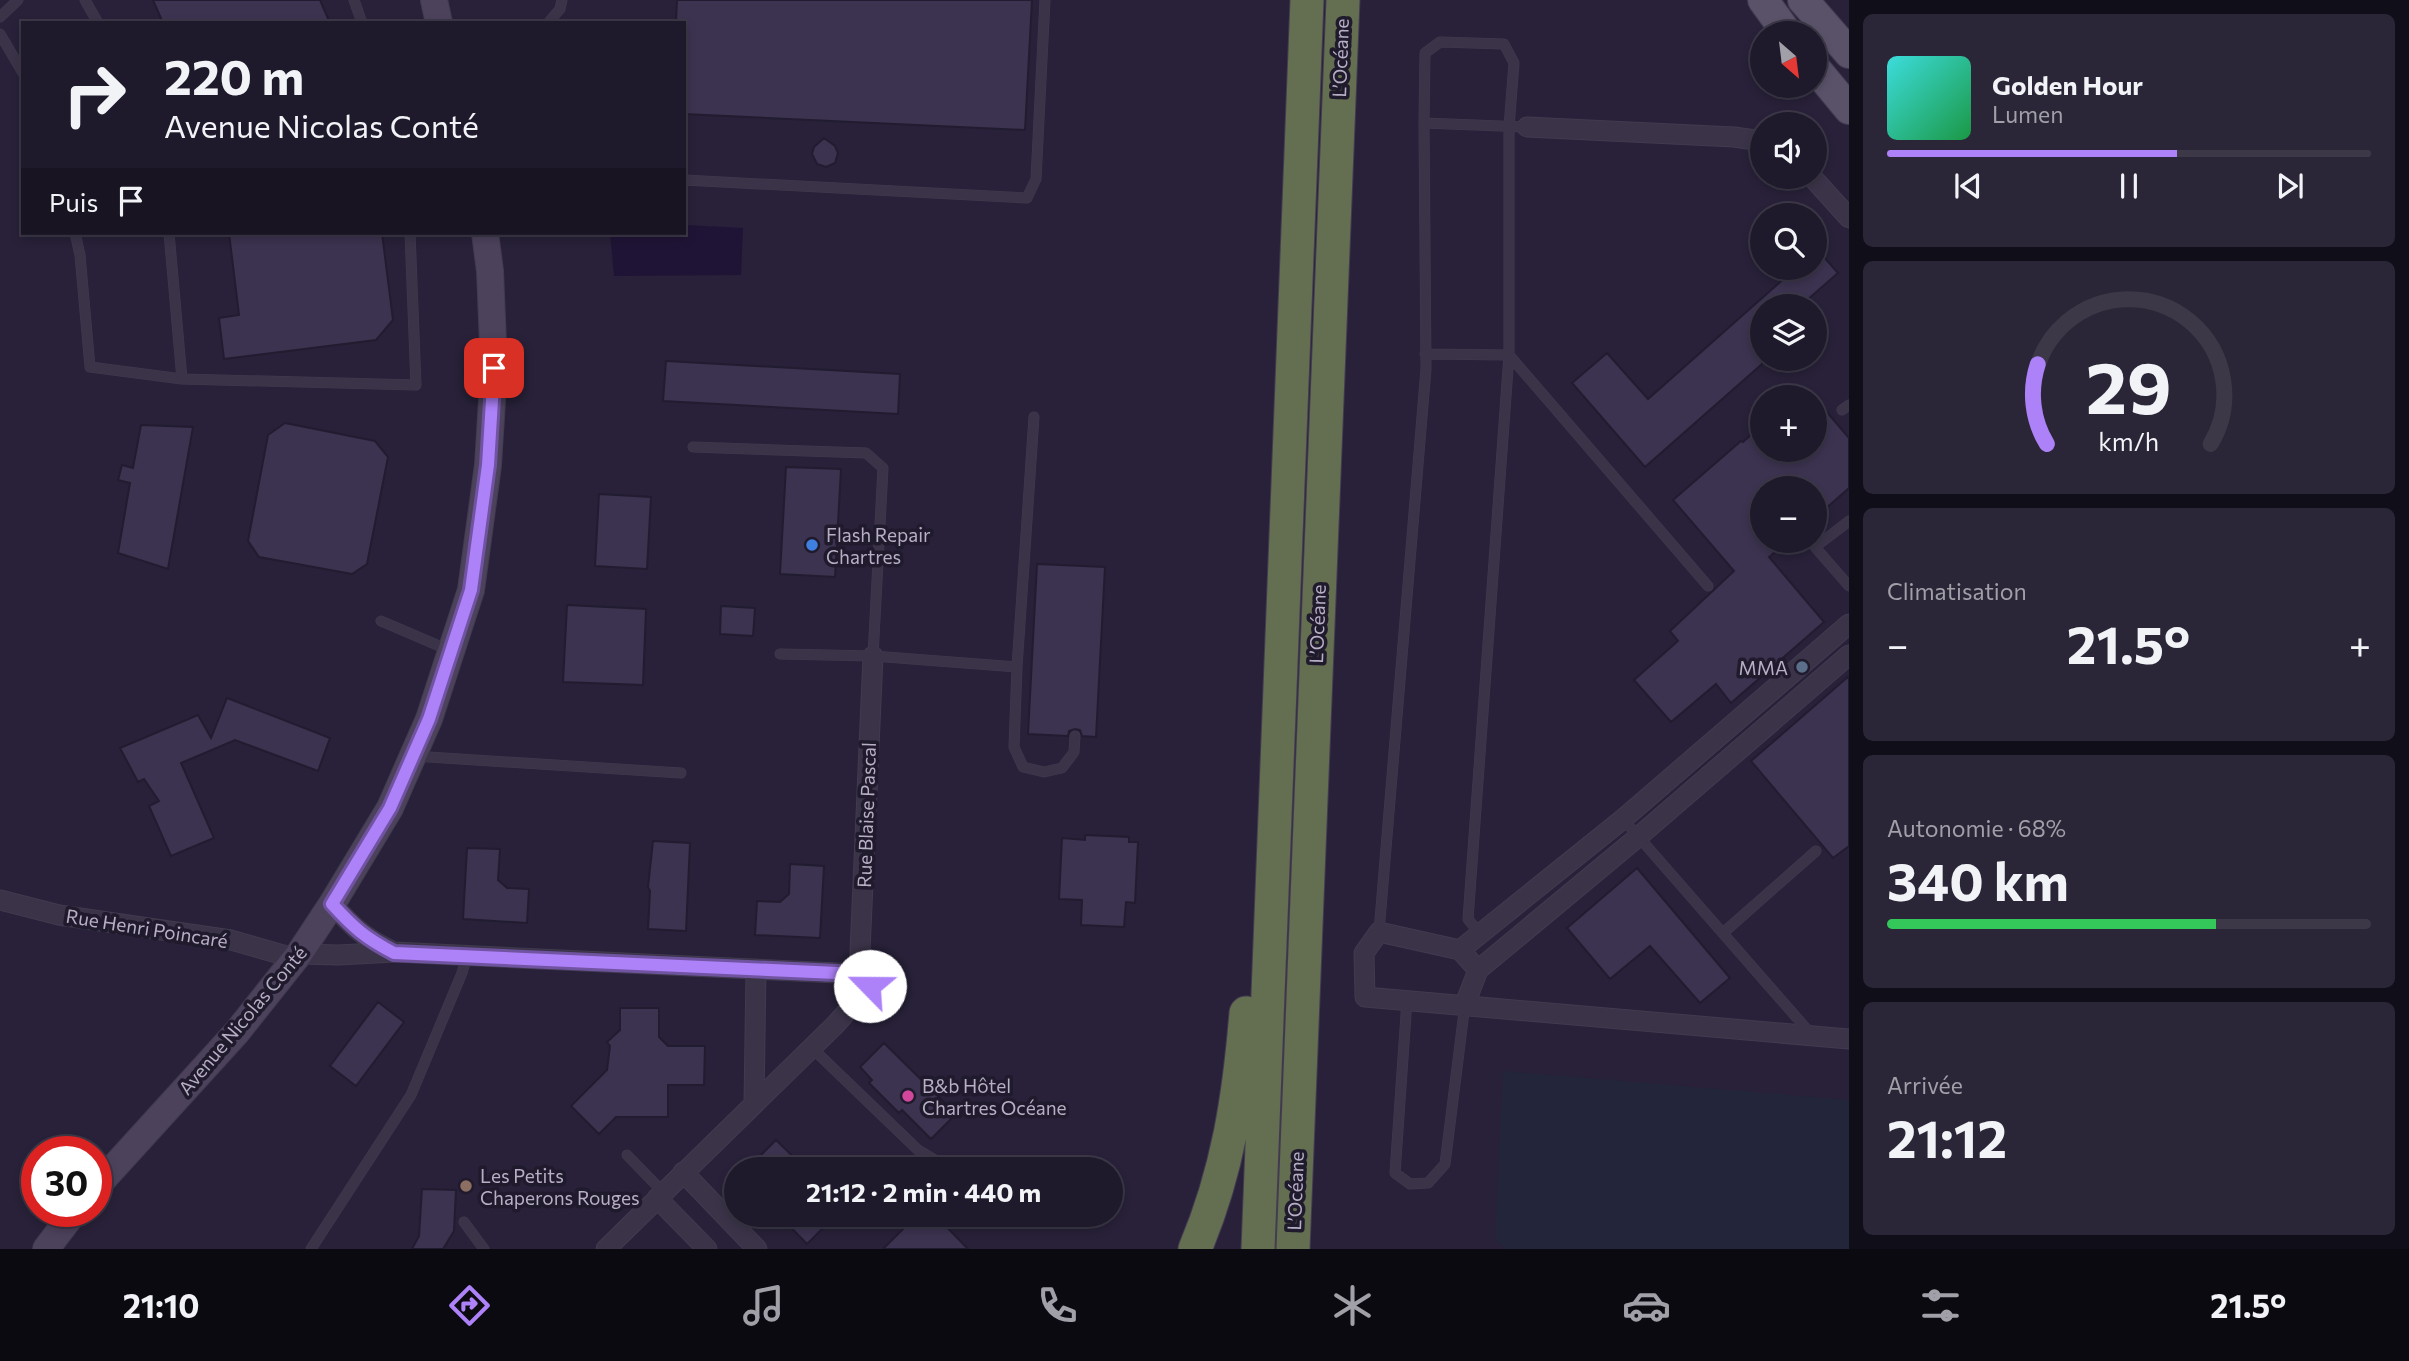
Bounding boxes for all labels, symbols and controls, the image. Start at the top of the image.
street label: L’Océane [1327,18,1353,98]
north arrow [1750,21,1827,98]
map controls [1750,21,1827,553]
text: 220 m [164,45,304,105]
icon: right [49,49,140,140]
text: Golden Hour [1992,69,2143,100]
text: Lumen [1992,100,2063,128]
text: Avenue Nicolas Conté [164,105,479,145]
button: sound [1750,112,1827,189]
icon: previous [1949,167,1987,205]
icon: pause [2110,167,2148,205]
icon: next [2271,167,2309,205]
icon: arrive [112,182,150,220]
text: Puis [49,186,98,217]
button: search [1750,203,1827,280]
button: layers [1750,294,1827,371]
pin [464,338,524,398]
text: 29 [2086,340,2172,429]
icon: arrive [475,349,513,387]
button: + [1750,385,1827,462]
text: km/h [2099,425,2159,455]
button: − [1750,476,1827,553]
place label: Flash Repair Chartres [826,523,931,568]
marker: Flash Repair Chartres [804,537,820,553]
text: Climatisation [1887,577,2027,605]
street label: L’Océane [1304,584,1330,664]
text: 21.5° [2067,611,2190,675]
text: − [1887,620,1909,667]
text: + [2349,620,2371,667]
place label: MMA [1739,656,1788,679]
marker: MMA [1794,659,1810,675]
street label: Rue Blaise Pascal [852,742,880,888]
text: Autonomie · 68% [1887,814,2066,842]
text: 340 km [1887,848,2069,912]
street label: Rue Henri Poincaré [64,904,230,952]
street label: Avenue Nicolas Conté [173,941,311,1099]
position arrow [833,949,907,1023]
text: Arrivée [1887,1071,1963,1099]
place label: B&b Hôtel Chartres Océane [922,1074,1067,1119]
marker: B&b Hôtel Chartres Océane [900,1088,916,1104]
text: 21:12 [1887,1105,2007,1169]
speed limit sign: 30 [21,1136,112,1227]
street label: L’Océane [1282,1151,1308,1231]
place label: Les Petits Chaperons Rouges [480,1164,640,1209]
text: 21:12 · 2 min · 440 m [806,1176,1041,1207]
marker: Les Petits Chaperons Rouges [458,1178,474,1194]
icon: directions [445,1281,494,1330]
icon: music [739,1281,788,1330]
icon: phone [1033,1281,1082,1330]
icon: climate [1328,1281,1377,1330]
icon: car [1622,1281,1671,1330]
icon: filters [1916,1281,1965,1330]
text: 21:10 [123,1285,200,1325]
text: 21.5° [2210,1285,2286,1325]

